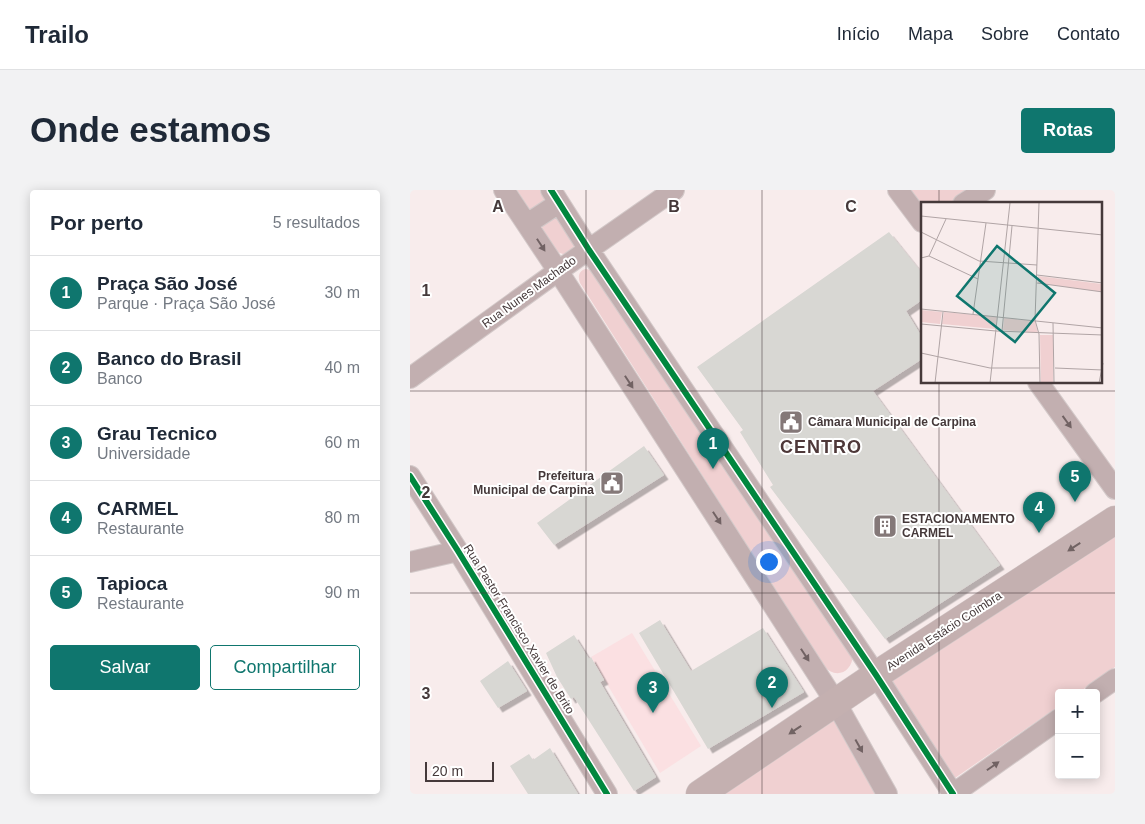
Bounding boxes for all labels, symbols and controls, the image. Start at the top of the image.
text: Trailo [25,21,89,48]
text: Início [837,24,880,44]
text: Mapa [908,24,953,44]
text: Sobre [981,24,1029,44]
text: Contato [1057,24,1120,44]
button: Rotas [1021,108,1115,153]
text: Onde estamos [30,110,271,149]
text: A [492,198,504,215]
text: B [668,198,680,215]
text: C [845,198,857,215]
inset map [921,202,1102,384]
text: Por perto [50,211,143,234]
text: 5 resultados [273,214,360,231]
one-way arrow [536,239,545,252]
street label: Rua Nunes Machado [479,253,579,331]
text: Praça São José [97,273,237,294]
text: 1 [422,282,431,299]
text: 1 [62,284,70,301]
text: 30 m [324,284,360,301]
text: Parque · Praça São José [97,295,276,312]
text: Banco do Brasil [97,348,242,369]
text: 2 [62,359,70,376]
text: 40 m [324,359,360,376]
text: Banco [97,370,142,387]
one-way arrow [624,375,633,388]
public building icon: Câmara Municipal de Carpina [778,409,804,435]
place label: Câmara Municipal de Carpina [808,415,976,429]
one-way arrow [1062,415,1072,429]
text: Grau Tecnico [97,423,217,444]
pin: 1 [697,428,729,469]
text: 3 [62,434,70,451]
text: 60 m [324,434,360,451]
district label: CENTRO [780,437,862,457]
text: Universidade [97,445,190,462]
pin: 5 [1059,461,1091,502]
place label: Prefeitura Municipal de Carpina [473,469,594,497]
public building icon: Prefeitura Municipal de Carpina [599,470,625,496]
text: 2 [422,484,431,501]
pin: 4 [1023,492,1055,533]
text: CARMEL [97,498,178,519]
text: 4 [62,509,70,526]
text: 80 m [324,509,360,526]
one-way arrow [712,512,721,525]
place label: ESTACIONAMENTO CARMEL [902,512,1015,540]
building icon: ESTACIONAMENTO CARMEL [872,513,898,539]
text: Restaurante [97,520,184,537]
street label: Rua Pastor Francisco Xavier de Brito [461,542,577,717]
one-way arrow [1067,542,1081,552]
your location [756,549,782,575]
text: Tapioca [97,573,167,594]
text: 5 [62,584,70,601]
text: 90 m [324,584,360,601]
street label: Avenida Estácio Coimbra [884,588,1004,674]
text: Restaurante [97,595,184,612]
button: Salvar [50,645,200,690]
button: Compartilhar [210,645,360,690]
one-way arrow [800,648,809,662]
pin: 2 [756,667,788,708]
pin: 3 [637,672,669,713]
text: 3 [422,685,431,702]
map controls [1055,689,1100,779]
button: + [1055,689,1100,734]
one-way arrow [788,725,802,735]
button: − [1055,734,1100,779]
one-way arrow [855,739,864,752]
scale bar [425,759,494,782]
one-way arrow [986,761,999,771]
text: 20 m [432,763,463,779]

